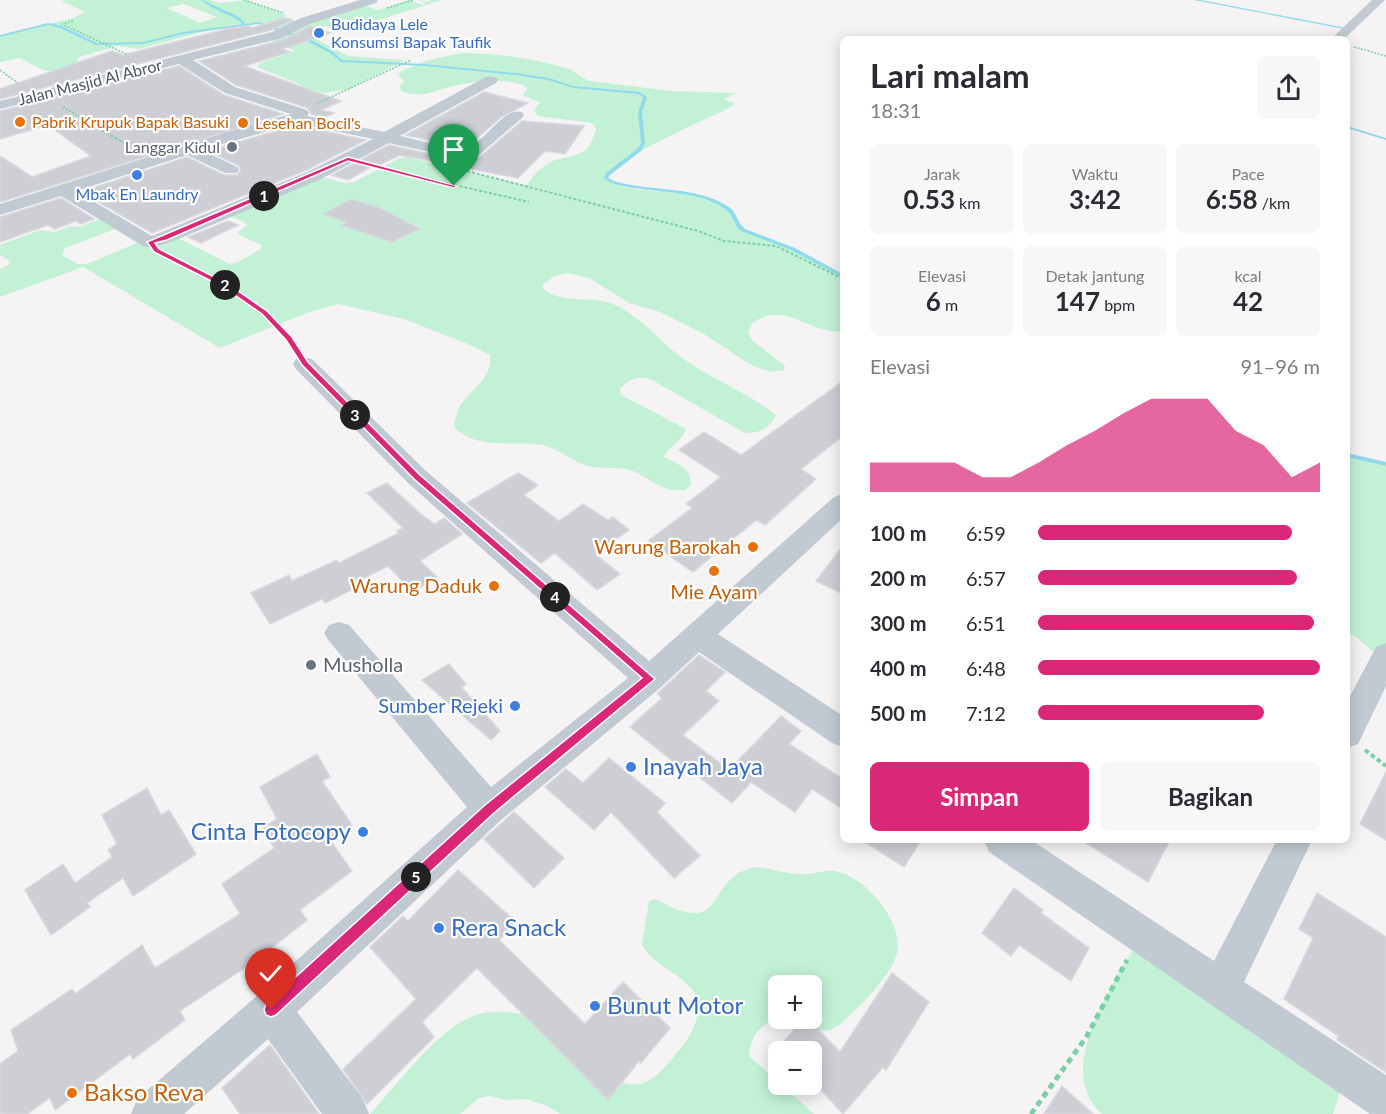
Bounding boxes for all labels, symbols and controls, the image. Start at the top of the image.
place label: Budidaya Lele Konsumsi Bapak Taufik [331,14,492,51]
marker: Budidaya Lele Konsumsi Bapak Taufik [312,26,326,40]
street label: Jalan Masjid Al Abror [16,54,164,109]
text: Lari malam [870,55,1030,95]
button: share [1257,56,1320,119]
text: 18:31 [870,98,921,122]
place label: Pabrik Krupuk Bapak Basuki [32,112,229,131]
place label: Lesehan Bocil's [255,113,361,132]
marker: Pabrik Krupuk Bapak Basuki [13,115,27,129]
marker: Lesehan Bocil's [236,116,250,130]
pin [428,124,479,186]
icon: arrive [437,133,470,166]
place label: Langgar Kidul [125,137,220,156]
marker: Langgar Kidul [225,140,239,154]
text: Jarak [924,164,960,183]
text: Waktu [1072,164,1118,183]
text: Pace [1231,164,1265,183]
marker: Mbak En Laundry [130,168,144,182]
pin: 1 [249,181,279,211]
text: 0.53 [904,183,955,215]
text: 3:42 [1069,183,1121,215]
text: 6:58 [1206,183,1258,215]
place label: Mbak En Laundry [76,184,199,203]
text: 1 [259,186,269,205]
text: km [955,193,980,212]
text: /km [1258,193,1290,212]
text: Elevasi [918,266,966,285]
text: Detak jantung [1046,266,1144,285]
text: kcal [1234,266,1262,285]
pin: 2 [210,270,240,300]
text: 2 [220,275,230,294]
text: 6 [926,285,941,317]
text: 147 [1055,285,1100,317]
text: 42 [1233,285,1263,317]
text: m [941,295,958,314]
text: bpm [1100,295,1135,314]
text: Elevasi [870,354,930,378]
text: 91–96 m [1240,354,1320,378]
pin: 3 [340,400,370,430]
text: 3 [350,405,360,424]
text: 100 m [870,521,926,545]
text: 6:59 [966,521,1006,545]
place label: Warung Barokah [594,534,741,558]
marker: Warung Barokah [746,540,760,554]
marker: Mie Ayam [707,564,721,578]
text: 200 m [870,566,926,590]
text: 6:57 [966,566,1006,590]
place label: Warung Daduk [350,573,483,597]
marker: Warung Daduk [487,579,501,593]
place label: Mie Ayam [670,579,758,603]
pin: 4 [540,582,570,612]
text: 4 [550,587,560,606]
text: 300 m [870,611,926,635]
text: 6:51 [966,611,1006,635]
place label: Musholla [323,652,403,676]
text: 400 m [870,656,926,680]
text: 6:48 [966,656,1006,680]
marker: Musholla [304,658,318,672]
place label: Sumber Rejeki [378,693,503,717]
marker: Sumber Rejeki [508,699,522,713]
text: 500 m [870,701,926,725]
text: 7:12 [966,701,1006,725]
place label: Inayah Jaya [643,751,763,780]
marker: Inayah Jaya [624,760,638,774]
button: Simpan [870,762,1089,831]
button: Bagikan [1101,762,1320,831]
place label: Cinta Fotocopy [191,816,352,845]
marker: Cinta Fotocopy [356,825,370,839]
pin: 5 [401,862,431,892]
text: 5 [411,867,421,886]
place label: Rera Snack [451,912,567,941]
marker: Rera Snack [432,921,446,935]
pin [245,948,296,1010]
icon: check [254,957,287,990]
map controls [768,975,822,1095]
button: + [768,975,822,1029]
place label: Bunut Motor [607,990,744,1019]
marker: Bunut Motor [588,999,602,1013]
button: − [768,1041,822,1095]
place label: Bakso Reva [84,1077,204,1106]
marker: Bakso Reva [65,1086,79,1100]

